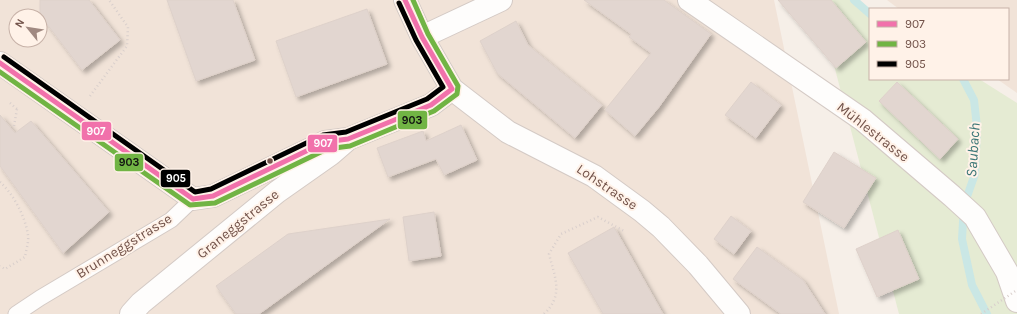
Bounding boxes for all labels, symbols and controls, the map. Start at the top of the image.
north arrow [8,8,48,48]
legend [869,8,1009,80]
text: N [12,17,27,30]
text: 907 [905,17,925,31]
text: 903 [905,37,926,51]
text: 905 [905,57,926,71]
street label: Mühlestrasse [833,98,913,166]
line badge: 903 [397,110,428,130]
text: 903 [402,114,422,127]
line badge: 907 [81,121,112,141]
water label: Saubach [962,122,984,178]
text: 907 [86,125,106,138]
line badge: 907 [307,134,338,153]
text: 907 [313,137,333,150]
line badge: 903 [114,153,144,172]
text: 903 [119,156,139,169]
unlabelled marker [265,156,275,166]
street label: Lohstrasse [573,160,641,214]
line badge: 905 [160,169,191,188]
text: 905 [166,172,186,185]
street label: Graneggstrasse [194,186,282,262]
street label: Brunneggstrasse [73,210,175,282]

